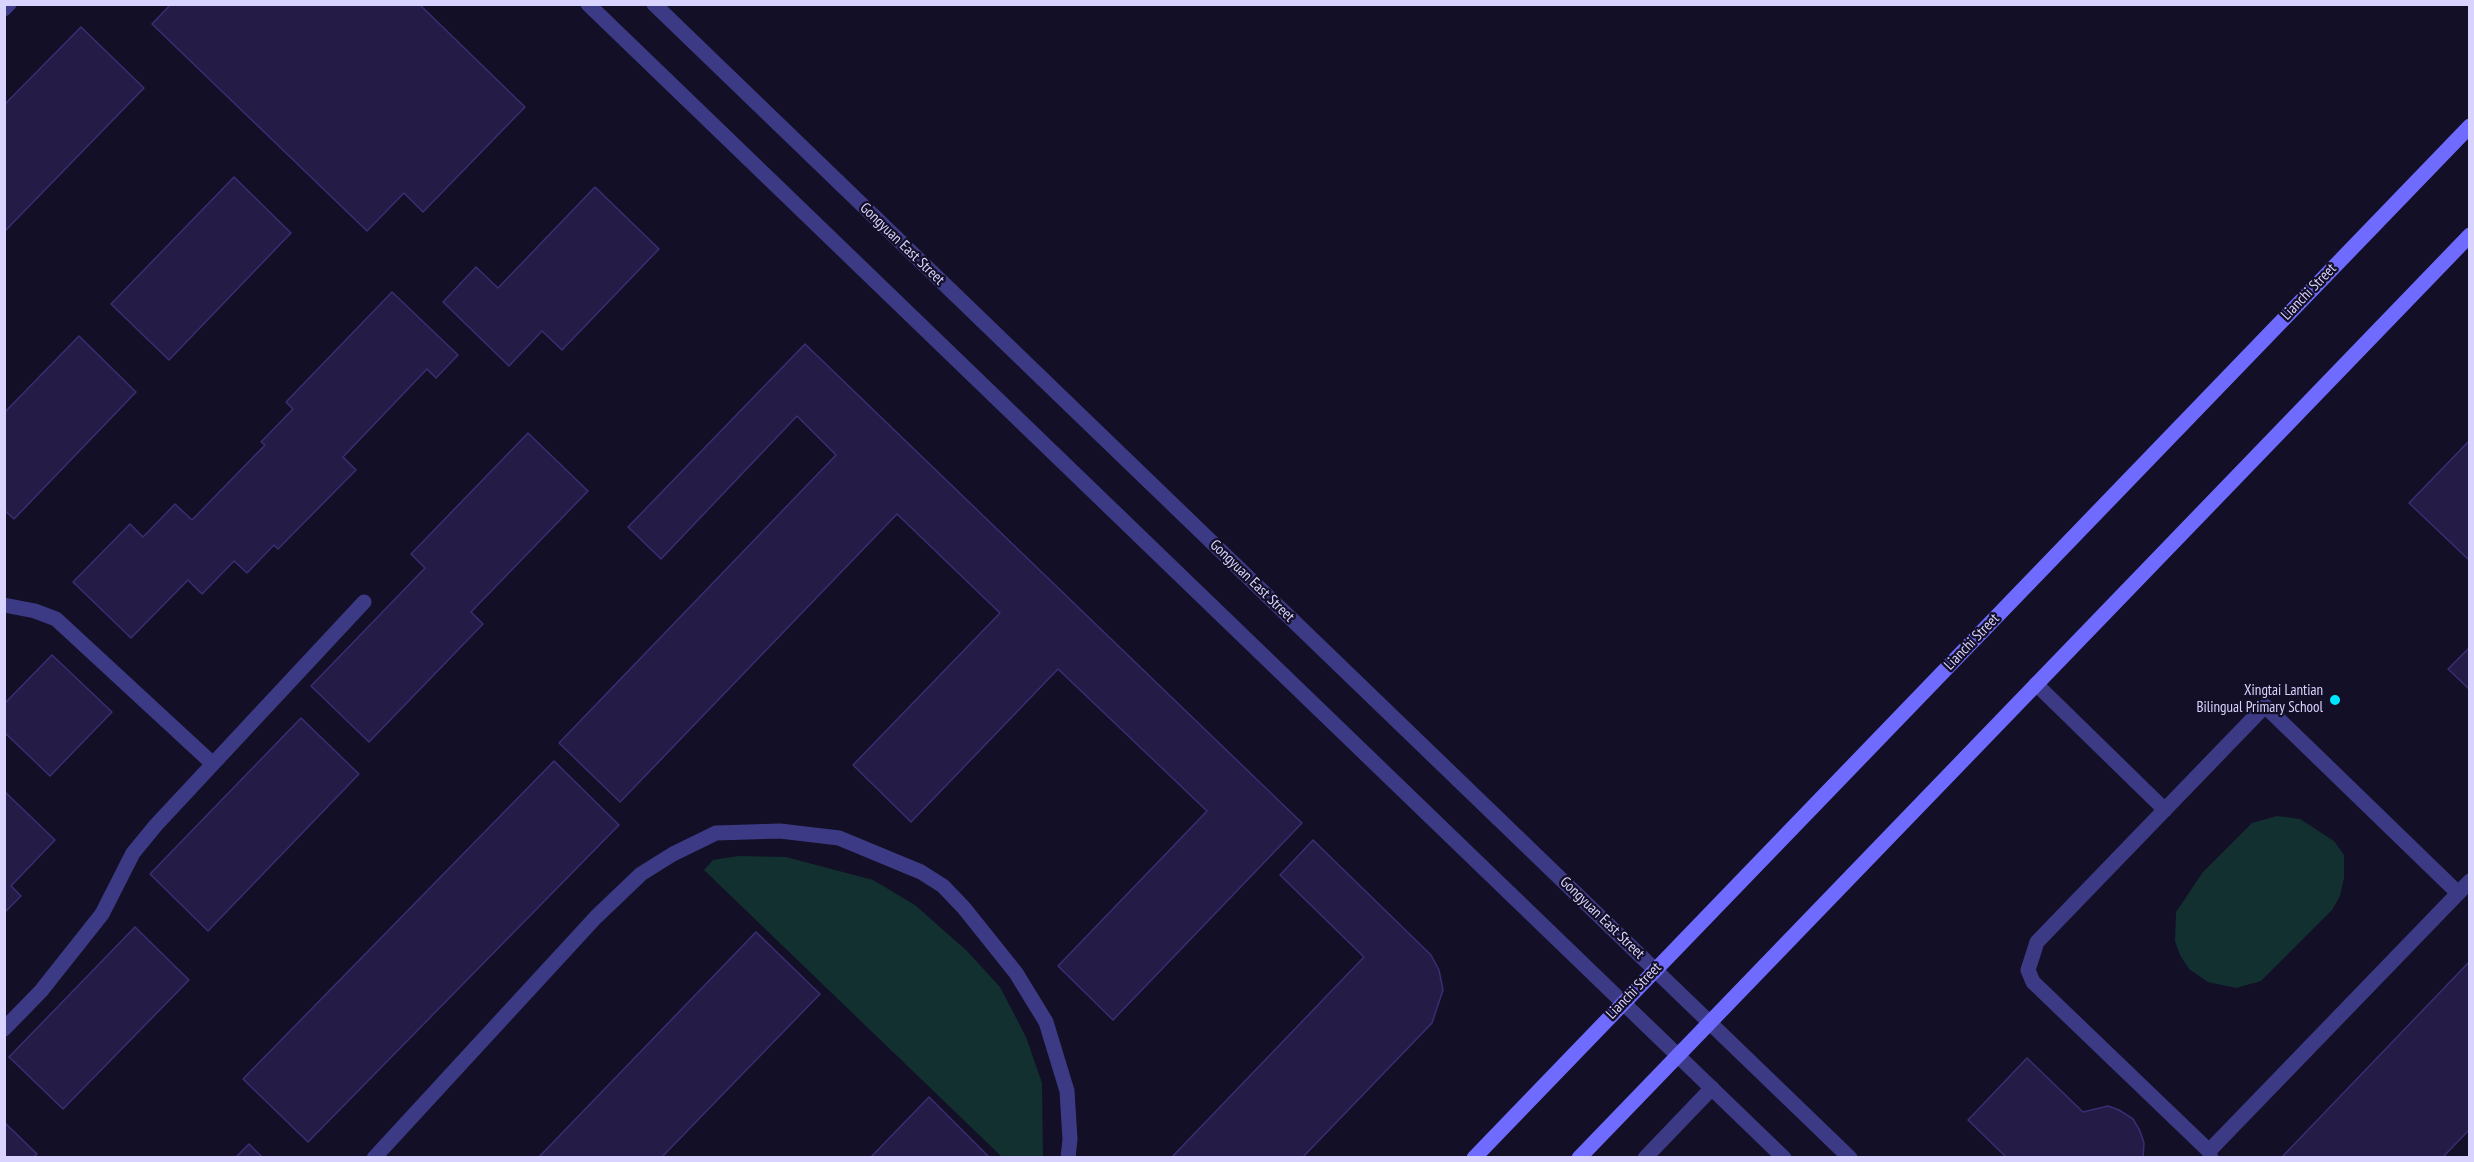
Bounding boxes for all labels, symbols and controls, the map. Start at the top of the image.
street label: Gongyuan East Street [856,199,948,289]
street label: Lianchi Street [2278,260,2340,324]
street label: Gongyuan East Street [1206,536,1298,626]
street label: Lianchi Street [1941,610,2003,674]
place label: Xingtai Lantian Bilingual Primary School [2196,682,2323,717]
marker: Xingtai Lantian Bilingual Primary School [2328,693,2342,707]
street label: Gongyuan East Street [1556,873,1648,963]
street label: Lianchi Street [1603,959,1665,1023]

